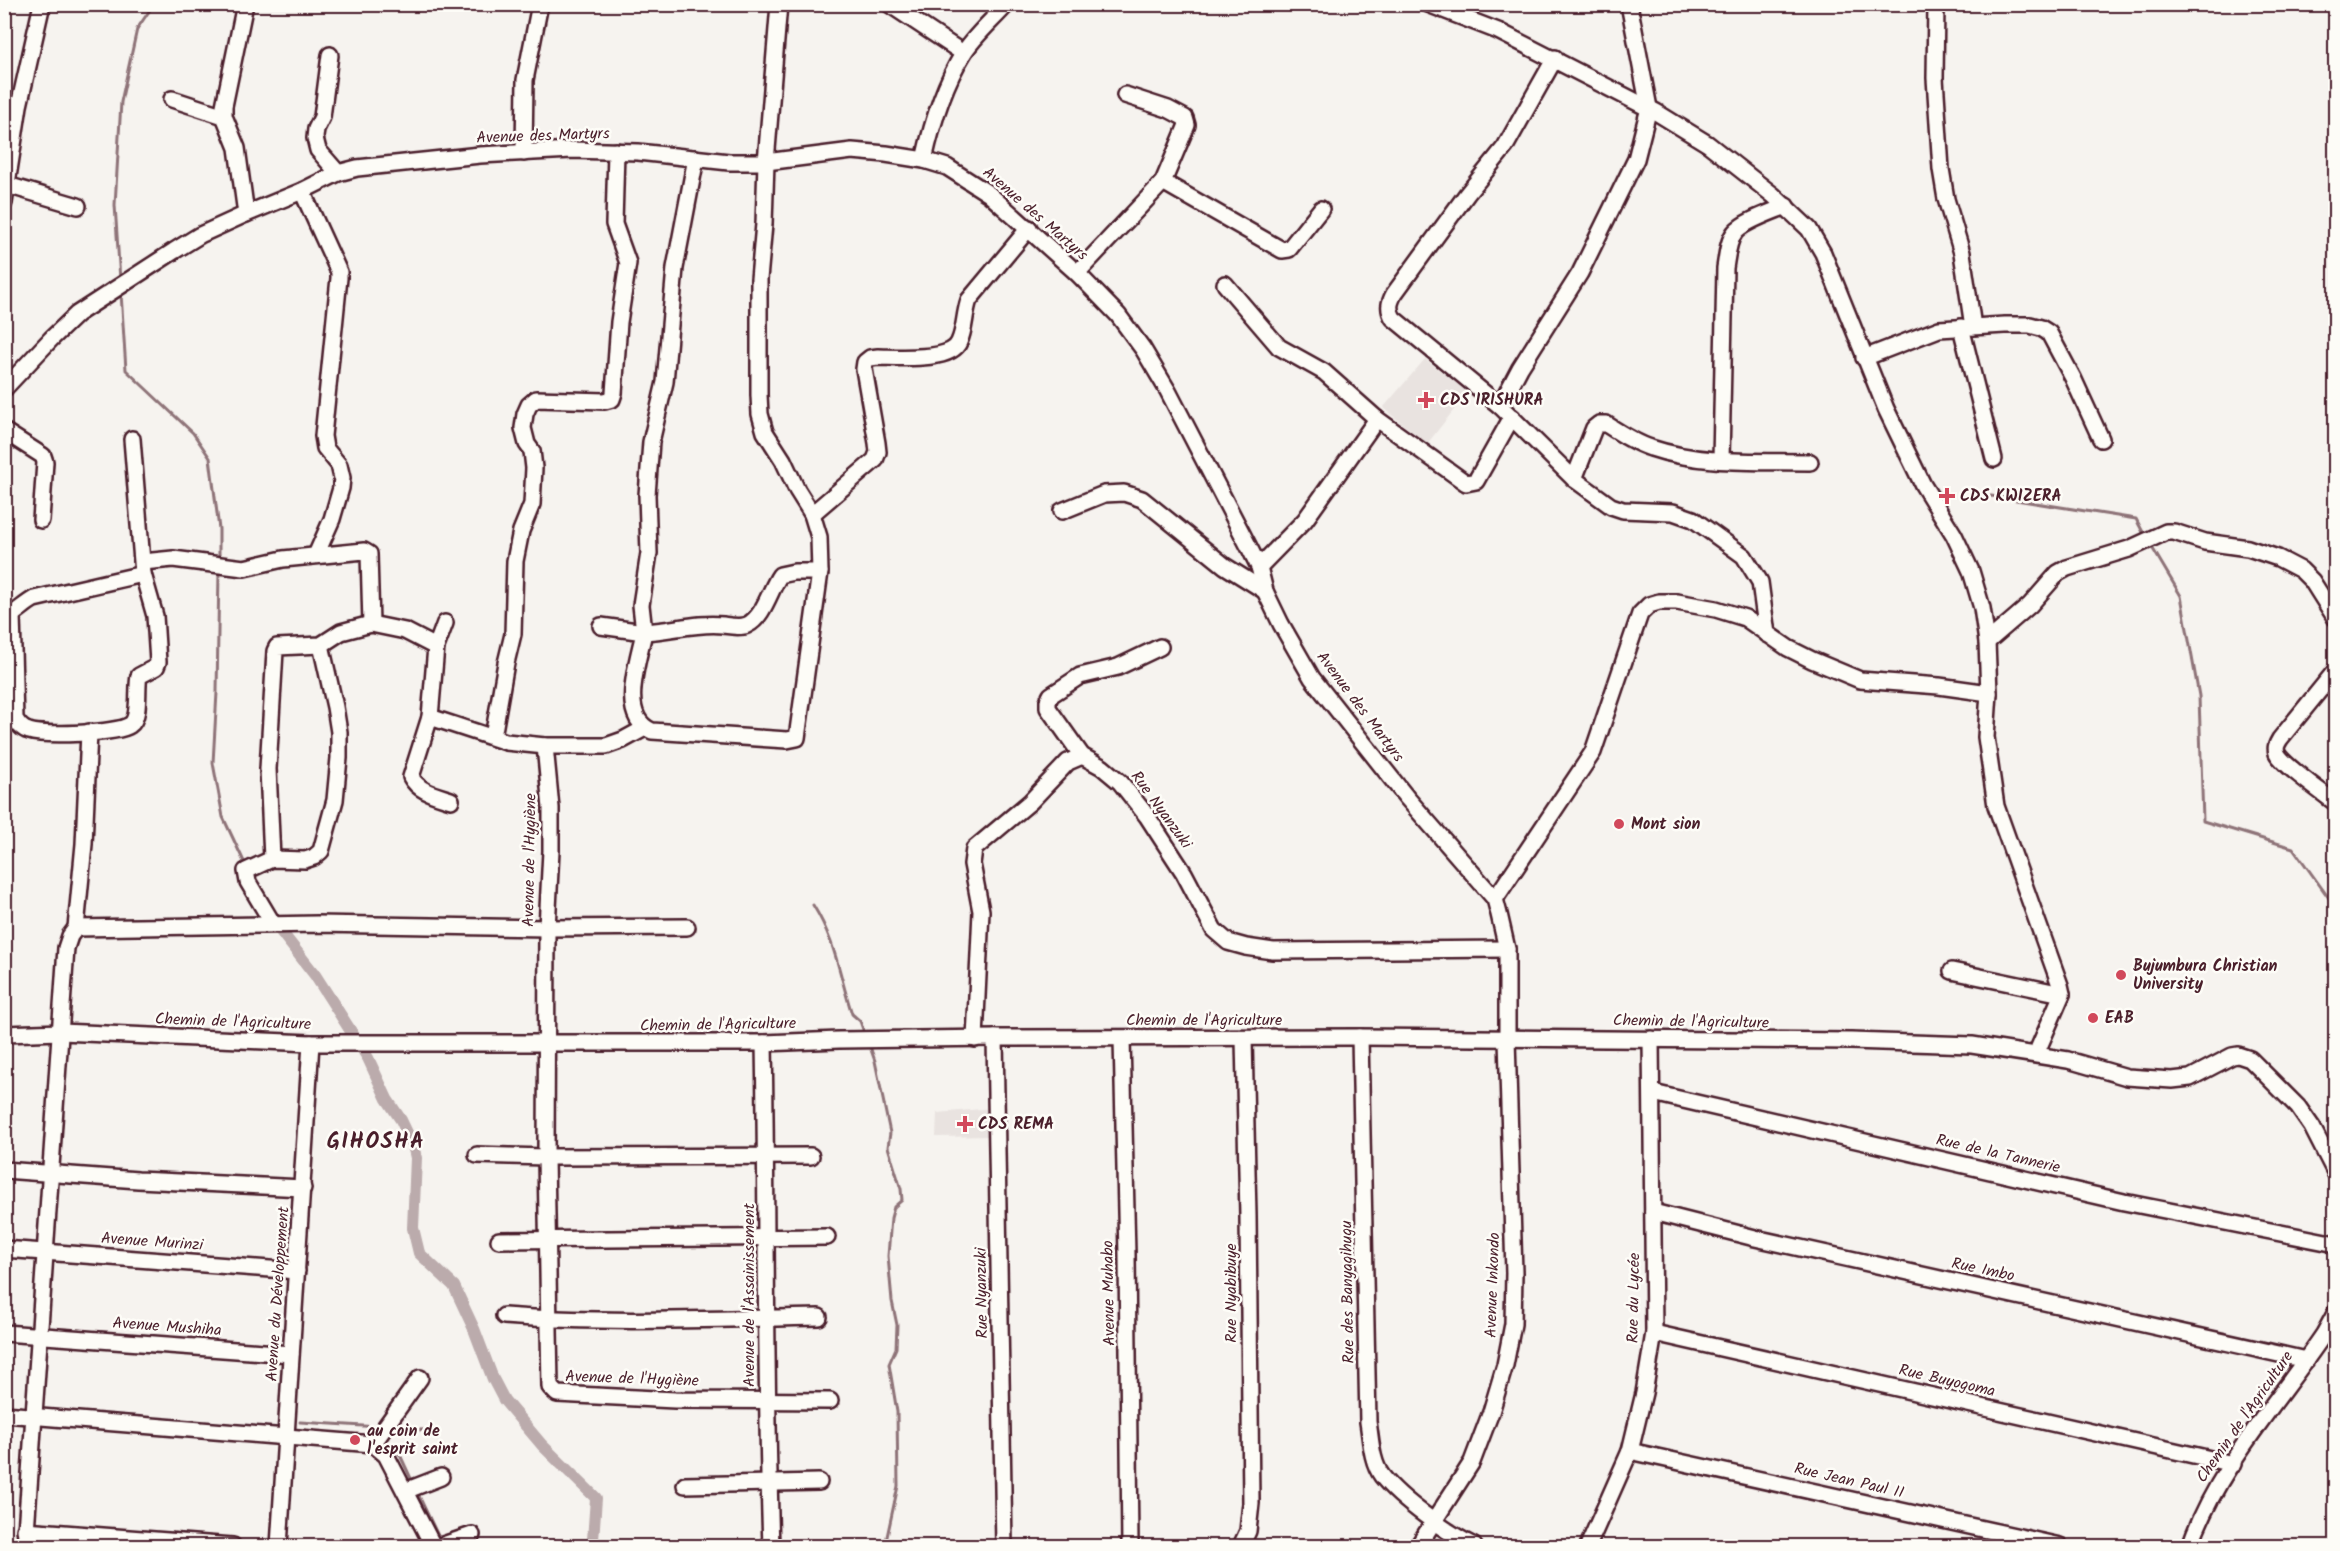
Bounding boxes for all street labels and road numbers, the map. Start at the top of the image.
street label: Avenue des Martyrs [476,121,610,151]
street label: Avenue des Martyrs [977,161,1094,267]
street label: Avenue des Martyrs [1310,646,1410,768]
street label: Rue Nyanzuki [1124,766,1199,855]
street label: Avenue de l'Hygiène [516,793,544,927]
street label: Chemin de l'Agriculture [154,1007,312,1037]
street label: Chemin de l'Agriculture [1126,1008,1282,1033]
street label: Chemin de l'Agriculture [1613,1008,1769,1036]
street label: Chemin de l'Agriculture [640,1011,796,1039]
street label: Rue de la Tannerie [1933,1128,2063,1180]
street label: Avenue de l'Assainissement [737,1202,762,1387]
street label: Avenue du Développement [259,1205,297,1382]
street label: Rue des Banyagihugu [1334,1220,1362,1364]
street label: Avenue Murinzi [100,1226,205,1258]
street label: Avenue Inkondo [1479,1232,1507,1338]
street label: Avenue Muhabo [1096,1240,1122,1346]
street label: Rue Nyabibuye [1219,1243,1244,1343]
street label: Rue Nyanzuki [969,1246,995,1339]
street label: Rue Imbo [1949,1251,2017,1289]
street label: Rue du Lycée [1621,1253,1647,1343]
street label: Avenue Mushiha [112,1311,222,1343]
street label: Chemin de l'Agriculture [2190,1346,2300,1488]
street label: Rue Buyogoma [1896,1358,1998,1404]
street label: Avenue de l'Hygiène [565,1364,699,1394]
street label: Rue Jean Paul II [1792,1456,1906,1506]

